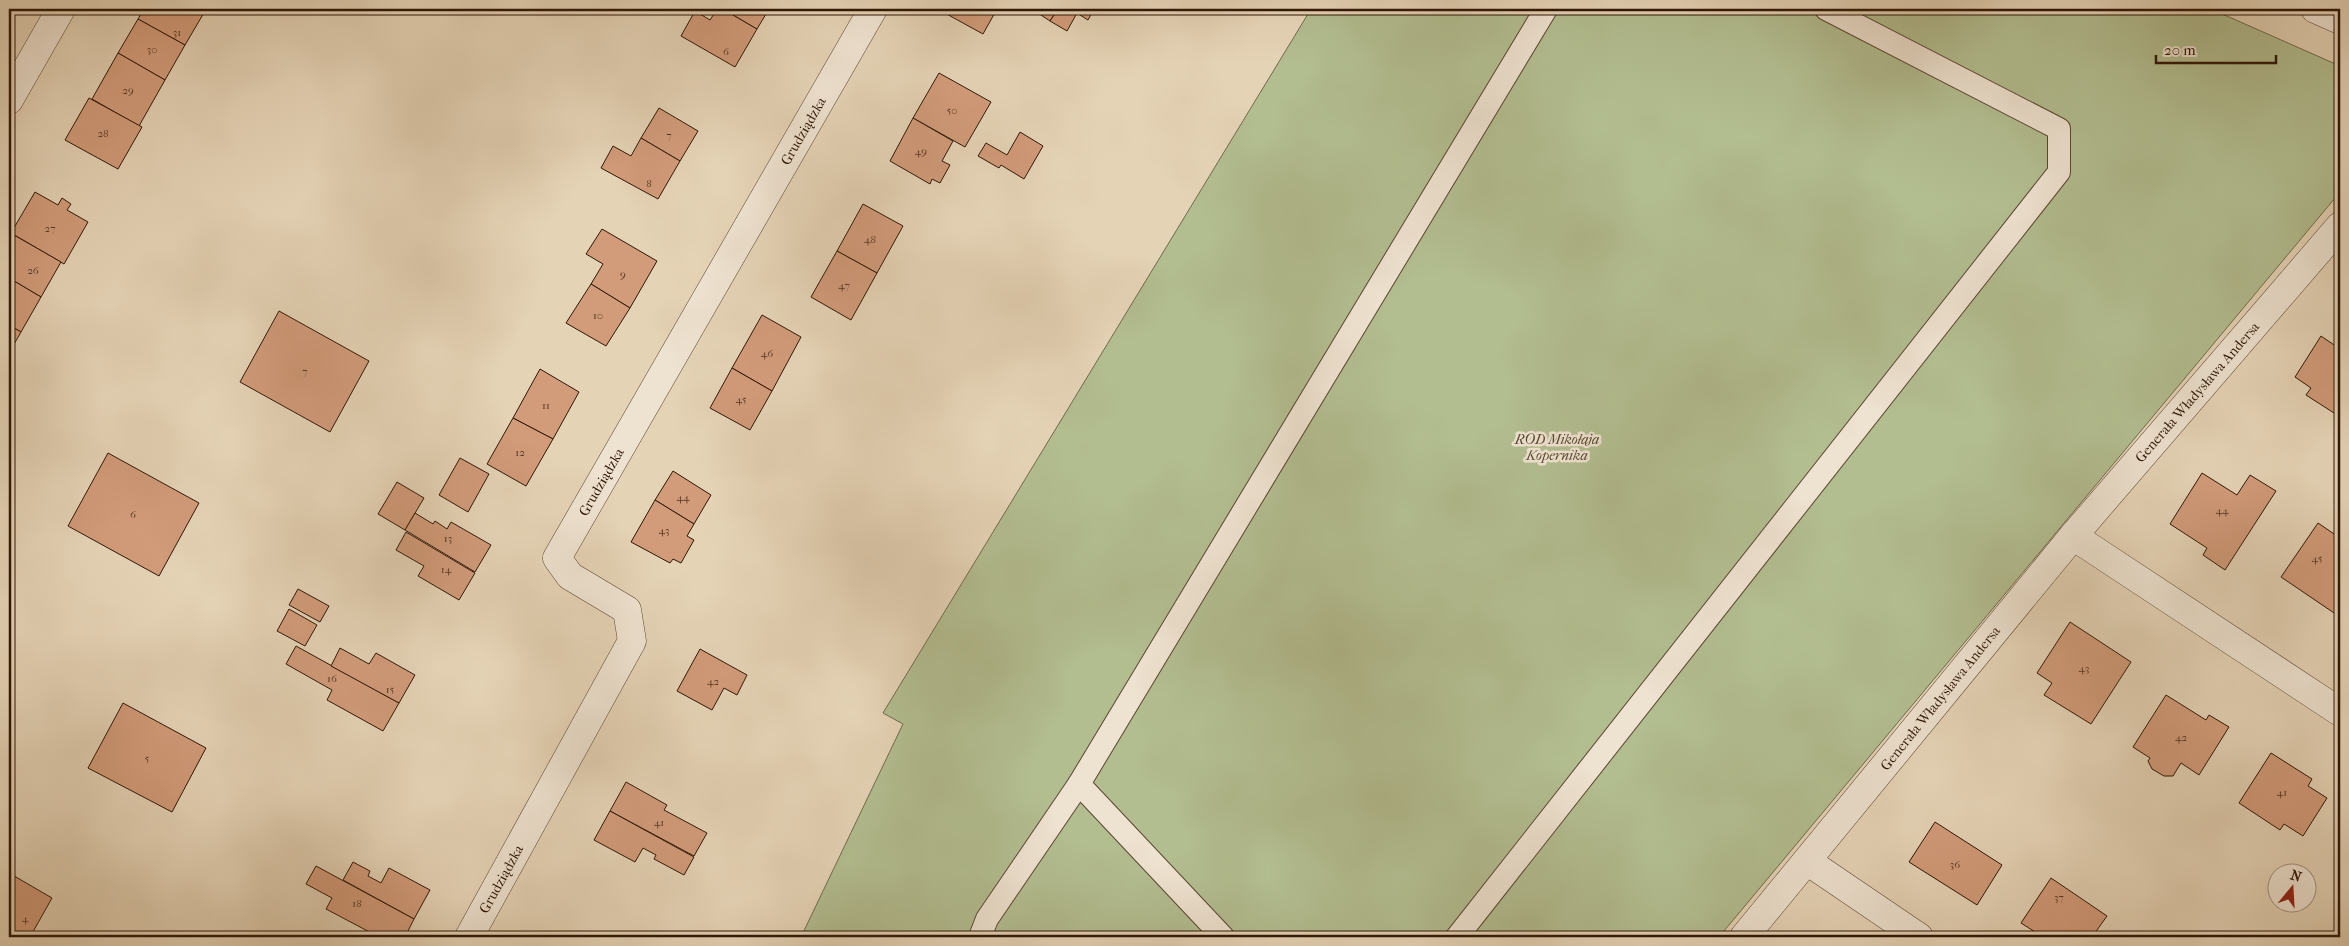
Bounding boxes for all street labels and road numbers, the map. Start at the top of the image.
street label: Grudziądzka [777,94,830,168]
street label: Generała Władysława Andersa [2132,318,2263,466]
street label: Grudziądzka [575,445,628,519]
street label: Generała Władysława Andersa [1877,622,2004,774]
street label: Grudziądzka [476,842,527,916]

